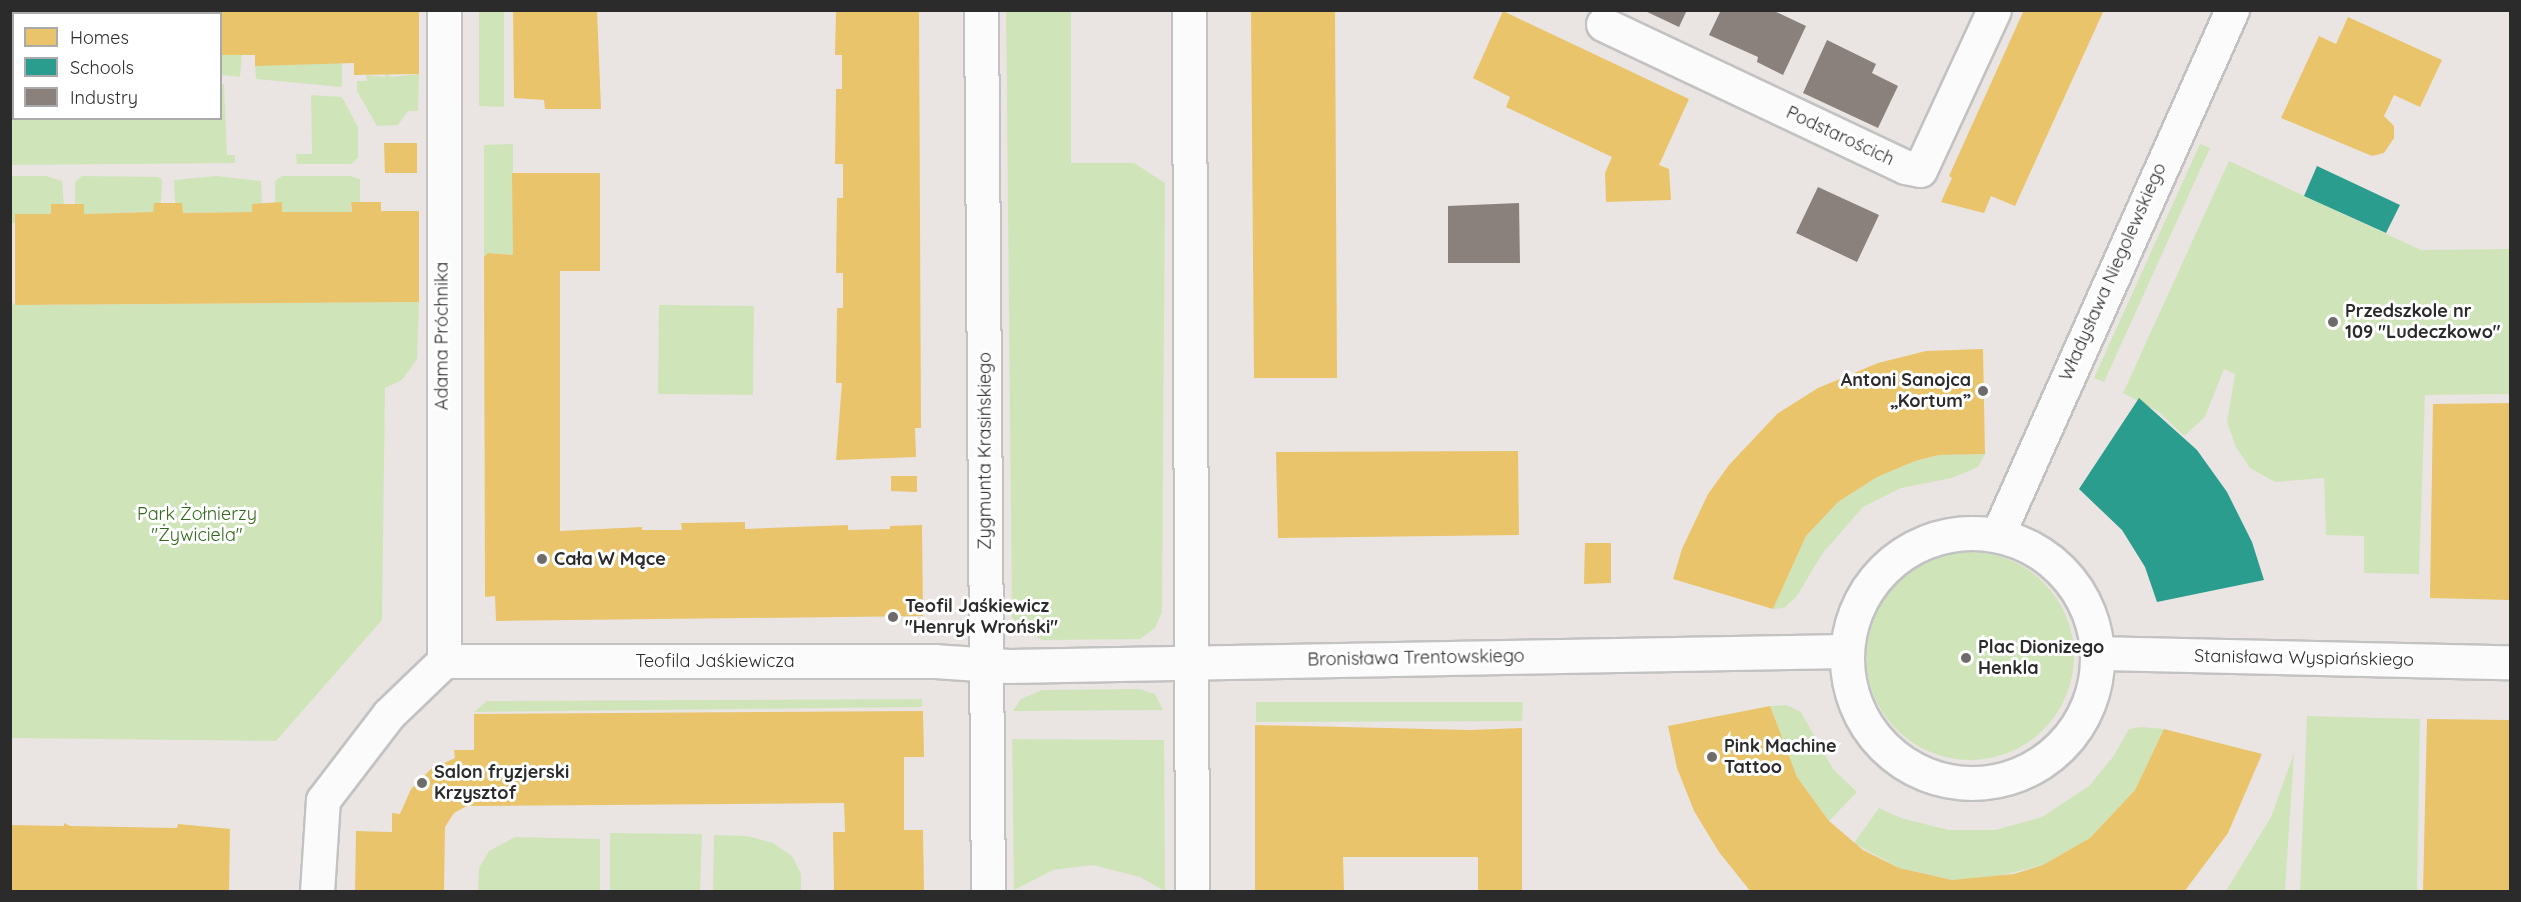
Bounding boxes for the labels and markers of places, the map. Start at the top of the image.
place label: Przedszkole nr 109 "Ludeczkowo" [2345,301,2501,344]
marker: Przedszkole nr 109 "Ludeczkowo" [2326,315,2340,329]
place label: Antoni Sanojca „Kortum” [1841,370,1971,412]
marker: Antoni Sanojca „Kortum” [1976,384,1990,398]
place label: Cała W Mące [554,548,666,570]
marker: Cała W Mące [535,552,549,566]
place label: Teofil Jaśkiewicz "Henryk Wroński" [905,596,1058,638]
marker: Teofil Jaśkiewicz "Henryk Wroński" [886,610,900,624]
place label: Plac Dionizego Henkla [1978,637,2104,680]
marker: Plac Dionizego Henkla [1959,651,1973,665]
place label: Pink Machine Tattoo [1724,736,1837,778]
marker: Pink Machine Tattoo [1705,750,1719,764]
place label: Salon fryzjerski Krzysztof [434,762,569,804]
marker: Salon fryzjerski Krzysztof [415,776,429,790]

